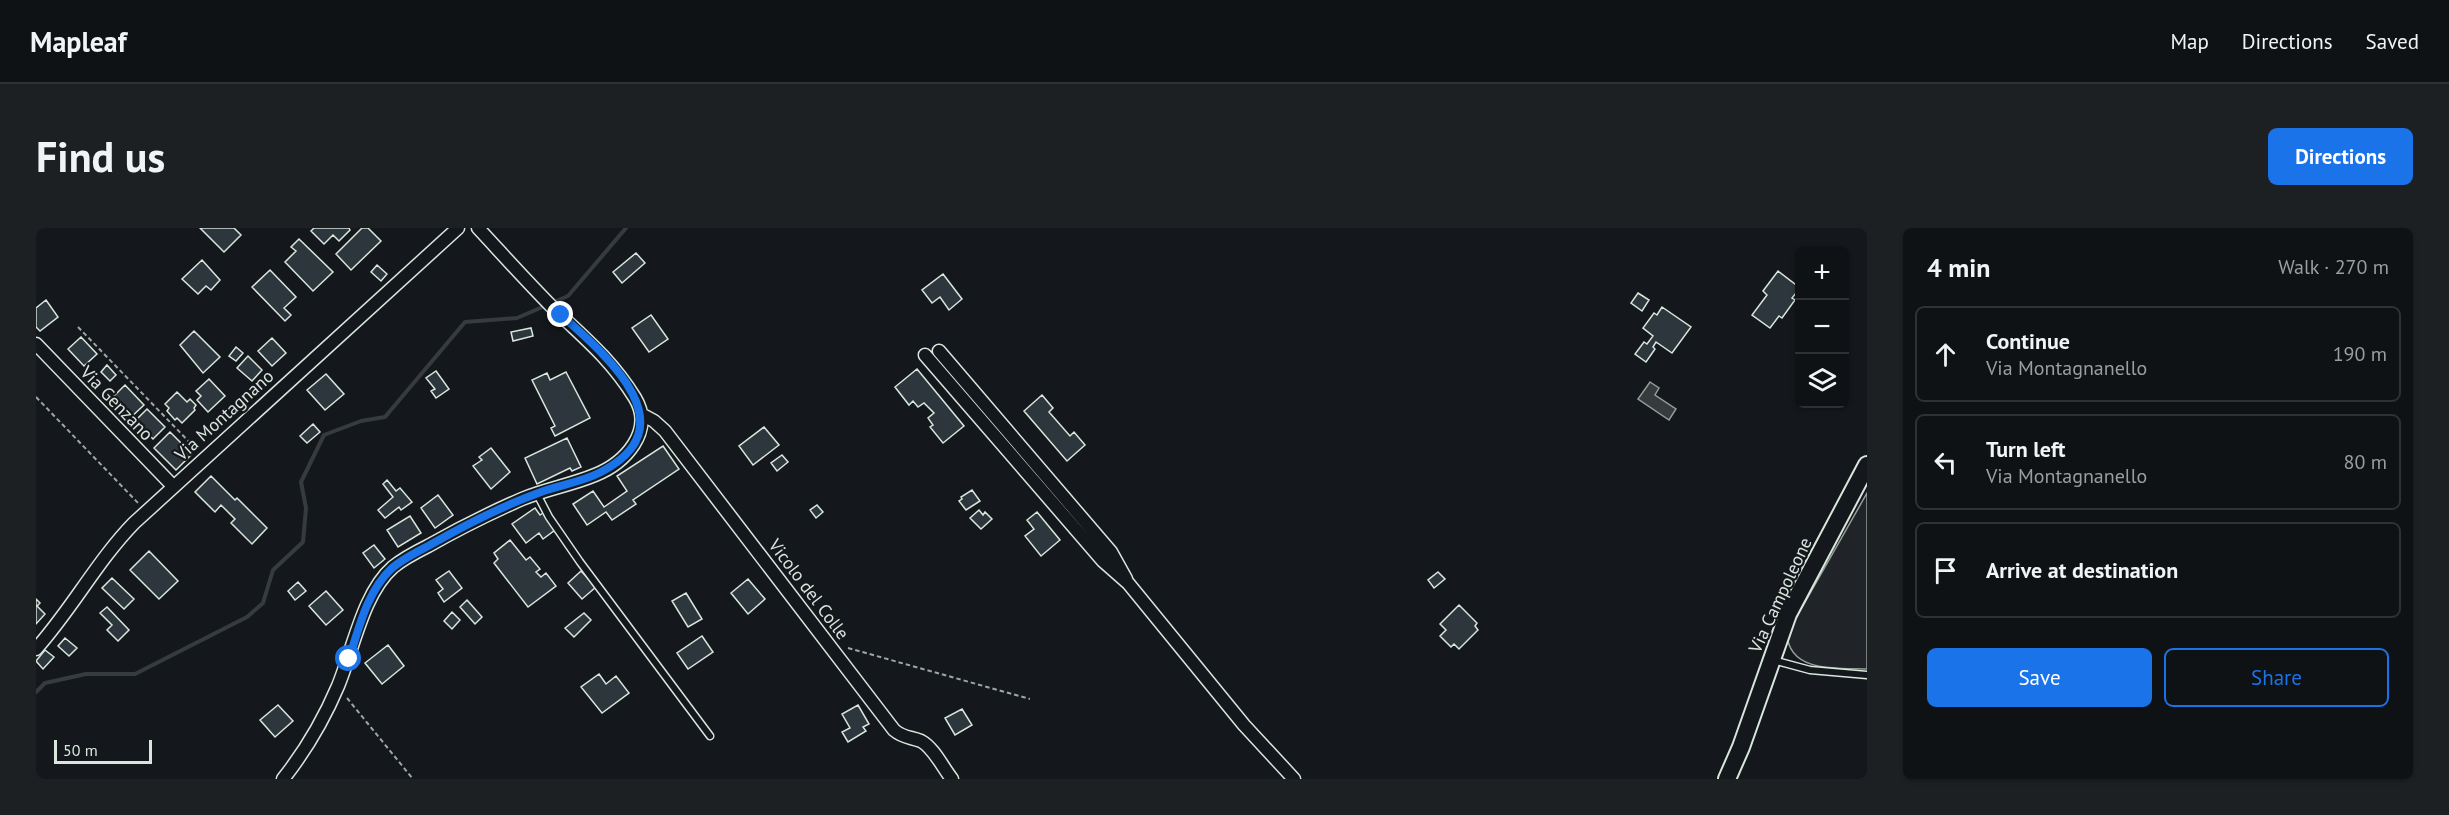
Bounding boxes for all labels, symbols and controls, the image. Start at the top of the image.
text: Mapleaf [30,23,127,60]
text: Map [2170,28,2209,55]
text: Directions [2242,28,2333,55]
text: Saved [2366,28,2419,55]
button: Directions [2268,128,2413,185]
text: Find us [36,129,165,184]
map controls [1795,246,1849,408]
button: + [1795,246,1849,300]
text: 4 min [1927,251,1990,284]
text: Walk · 270 m [2278,254,2389,280]
button: − [1795,300,1849,354]
route end [547,301,573,327]
text: Continue [1986,327,2070,355]
icon: ahead [1929,338,1962,371]
text: 190 m [2333,341,2387,367]
button: layers [1795,354,1849,408]
text: Via Montagnanello [1986,355,2147,381]
street label: Via Genzano [75,360,158,445]
street label: Via Montagnano [169,364,278,466]
text: Turn left [1986,435,2066,463]
icon: left [1929,446,1962,479]
text: 80 m [2344,449,2387,475]
text: Via Montagnanello [1986,463,2147,489]
street label: Vicolo del Colle [763,533,854,644]
street label: Via Campoleone [1743,534,1817,657]
icon: arrive [1929,554,1962,587]
text: Arrive at destination [1986,556,2178,584]
route start [335,645,361,671]
button: Save [1927,648,2152,707]
button: Share [2164,648,2389,707]
scale bar [54,737,152,764]
text: 50 m [63,740,98,760]

